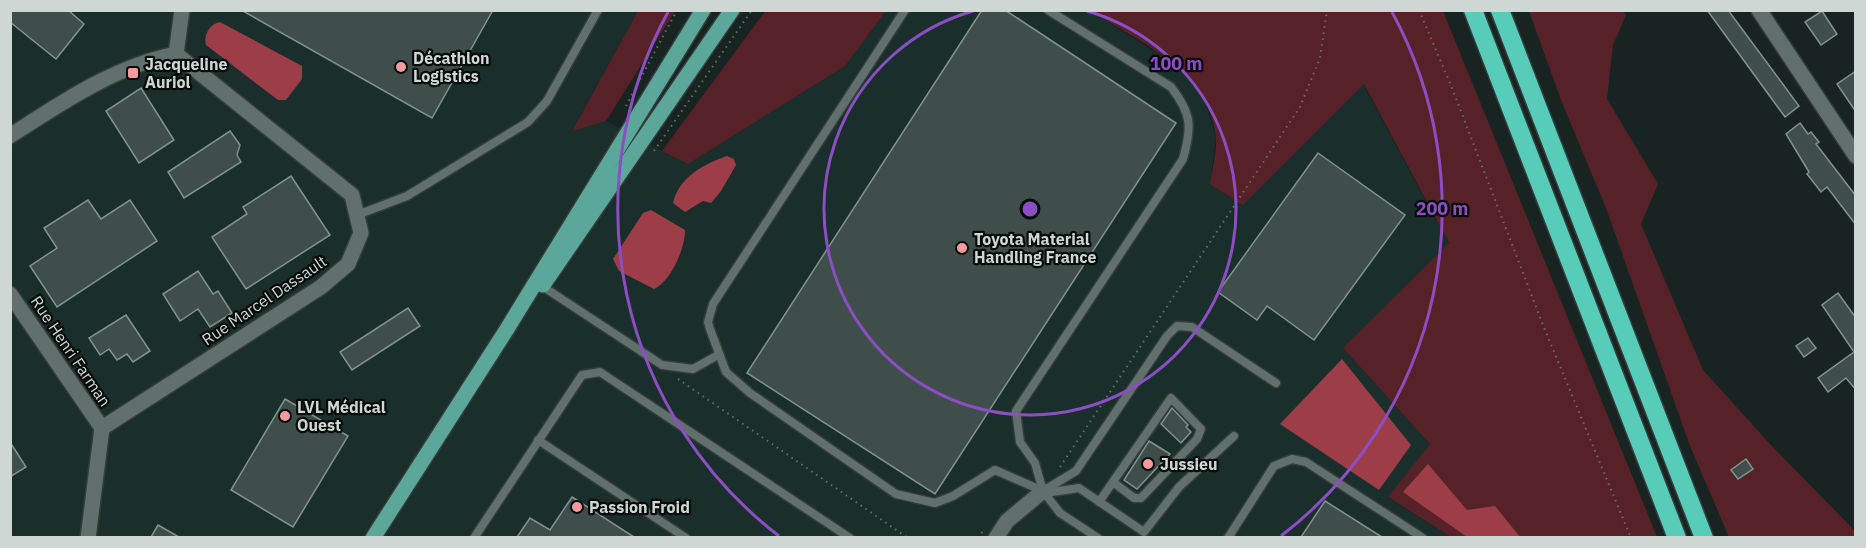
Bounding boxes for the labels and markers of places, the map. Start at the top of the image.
place label: Décathlon Logistics [413,48,490,86]
place label: Jacqueline Auriol [145,54,227,92]
marker: Décathlon Logistics [394,60,408,74]
marker: Jacqueline Auriol [126,66,140,80]
centre of rings [1020,199,1040,219]
place label: Toyota Material Handling France [974,229,1096,267]
marker: Toyota Material Handling France [955,241,969,255]
place label: LVL Médical Ouest [297,397,386,435]
marker: LVL Médical Ouest [278,409,292,423]
place label: Jussieu [1160,454,1218,474]
marker: Jussieu [1141,457,1155,471]
place label: Passion Froid [589,497,690,517]
marker: Passion Froid [570,500,584,514]

